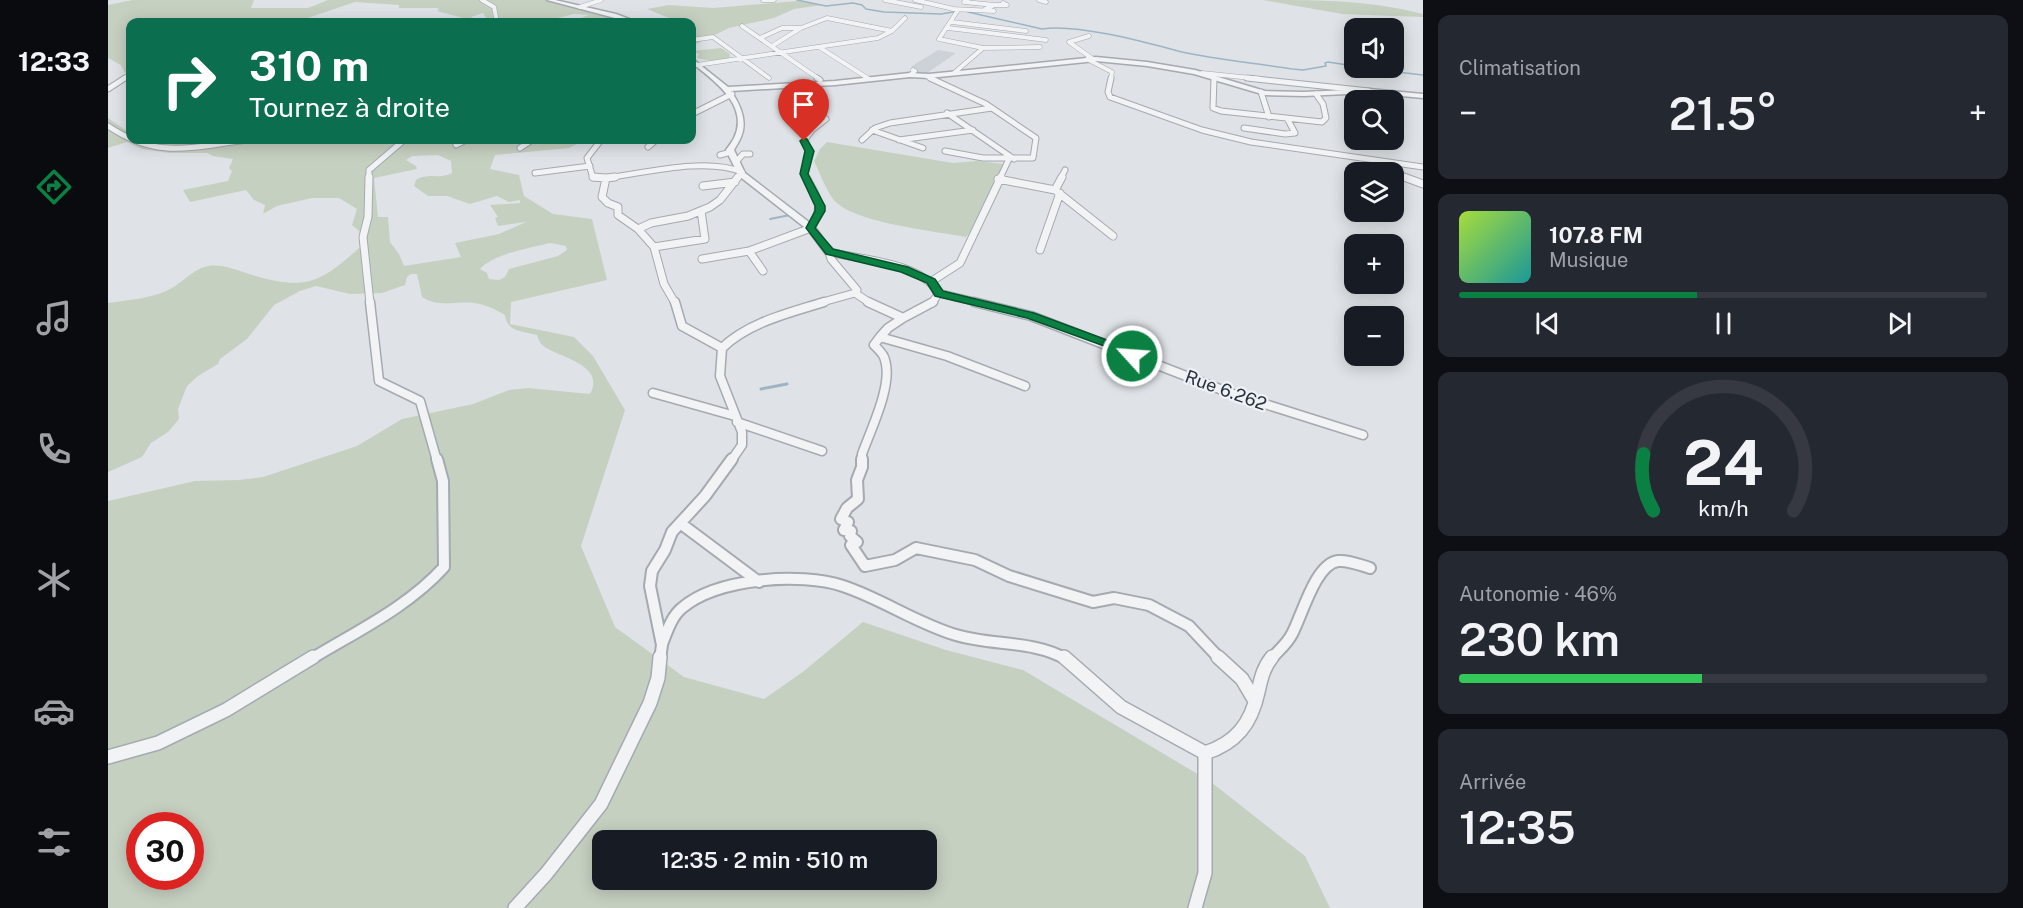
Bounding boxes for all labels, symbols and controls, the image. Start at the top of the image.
map controls [1344,18,1404,366]
button: sound [1344,18,1404,78]
text: 310 m [249,41,369,90]
icon: right [150,42,228,120]
text: 12:33 [18,45,90,77]
text: Climatisation [1459,56,1581,80]
pin [778,79,829,141]
text: 21.5° [1669,87,1777,140]
icon: arrive [787,88,820,121]
button: search [1344,90,1404,150]
text: Tournez à droite [249,91,450,123]
text: − [1459,94,1477,132]
text: + [1969,94,1987,132]
button: layers [1344,162,1404,222]
icon: directions [33,166,75,208]
text: 107.8 FM [1549,222,1643,248]
button: + [1344,234,1404,294]
text: Musique [1549,248,1628,272]
icon: music [33,297,75,339]
button: − [1344,306,1404,366]
icon: previous [1531,307,1564,340]
icon: pause [1707,307,1740,340]
icon: next [1883,307,1916,340]
position arrow [1100,324,1164,388]
street label: Rue 6.262 [1182,366,1270,414]
text: 24 [1683,426,1763,499]
icon: phone [33,428,75,470]
text: km/h [1698,496,1748,521]
icon: climate [33,559,75,601]
text: Autonomie · 46% [1459,582,1617,606]
text: 230 km [1459,613,1620,666]
icon: car [33,690,75,732]
text: Arrivée [1459,770,1526,794]
text: 12:35 [1459,801,1576,854]
speed limit sign: 30 [126,812,204,890]
icon: filters [33,821,75,863]
text: 12:35 · 2 min · 510 m [661,847,868,873]

